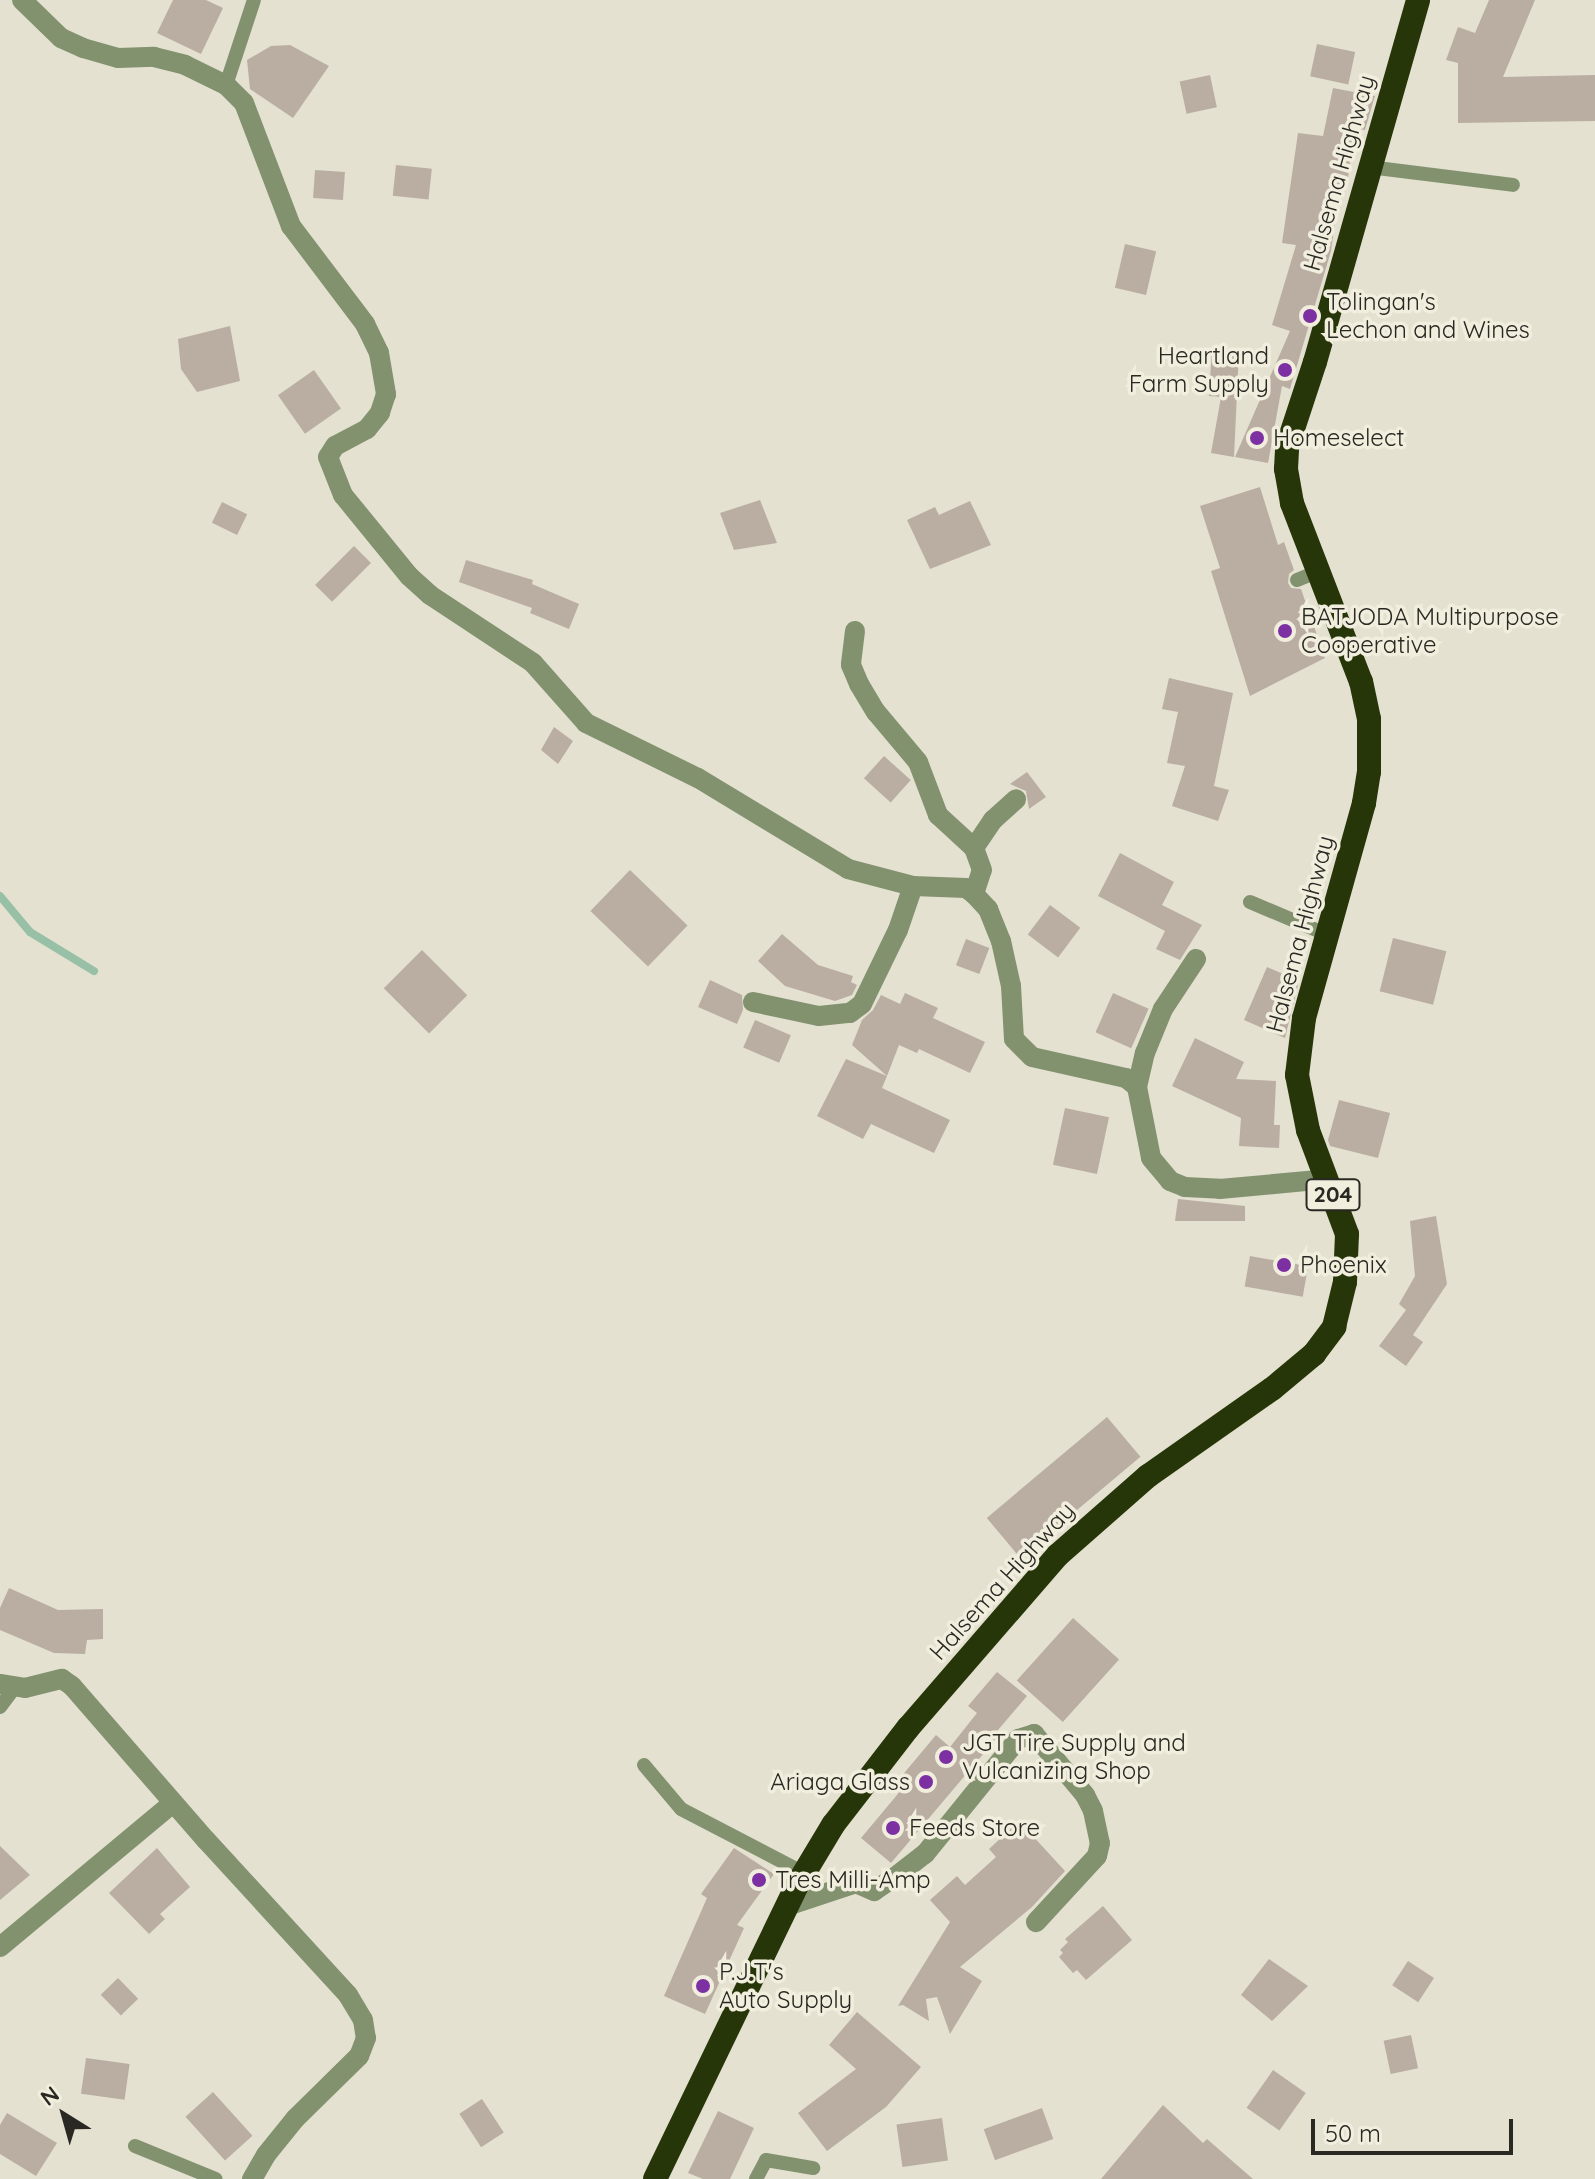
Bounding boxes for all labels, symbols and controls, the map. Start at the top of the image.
street label: Halsema Highway [1297,72,1381,274]
place label: Tolingan's Lechon and Wines [1326,288,1530,344]
marker: Tolingan's Lechon and Wines [1301,307,1319,325]
place label: Heartland Farm Supply [1129,342,1269,398]
marker: Heartland Farm Supply [1276,361,1294,379]
place label: Homeselect [1273,424,1404,452]
marker: Homeselect [1248,429,1266,447]
place label: BATJODA Multipurpose Cooperative [1301,603,1559,659]
marker: BATJODA Multipurpose Cooperative [1276,622,1294,640]
street label: Halsema Highway [1260,832,1340,1036]
road number: 204 [1305,1177,1361,1213]
place label: Phoenix [1300,1251,1387,1279]
marker: Phoenix [1275,1256,1293,1274]
street label: Halsema Highway [924,1496,1080,1666]
place label: JGT Tire Supply and Vulcanizing Shop [962,1729,1186,1785]
marker: JGT Tire Supply and Vulcanizing Shop [937,1748,955,1766]
place label: Ariaga Glass [770,1768,910,1796]
marker: Ariaga Glass [917,1773,935,1791]
place label: Feeds Store [909,1814,1040,1842]
marker: Feeds Store [884,1819,902,1837]
place label: Tres Milli-Amp [775,1866,931,1894]
marker: Tres Milli-Amp [750,1871,768,1889]
place label: P.J.T's Auto Supply [719,1958,852,2014]
marker: P.J.T's Auto Supply [694,1977,712,1995]
north arrow [24,2075,104,2155]
text: N [35,2080,64,2112]
scale bar [1315,2103,1517,2153]
text: 50 m [1325,2118,1381,2148]

